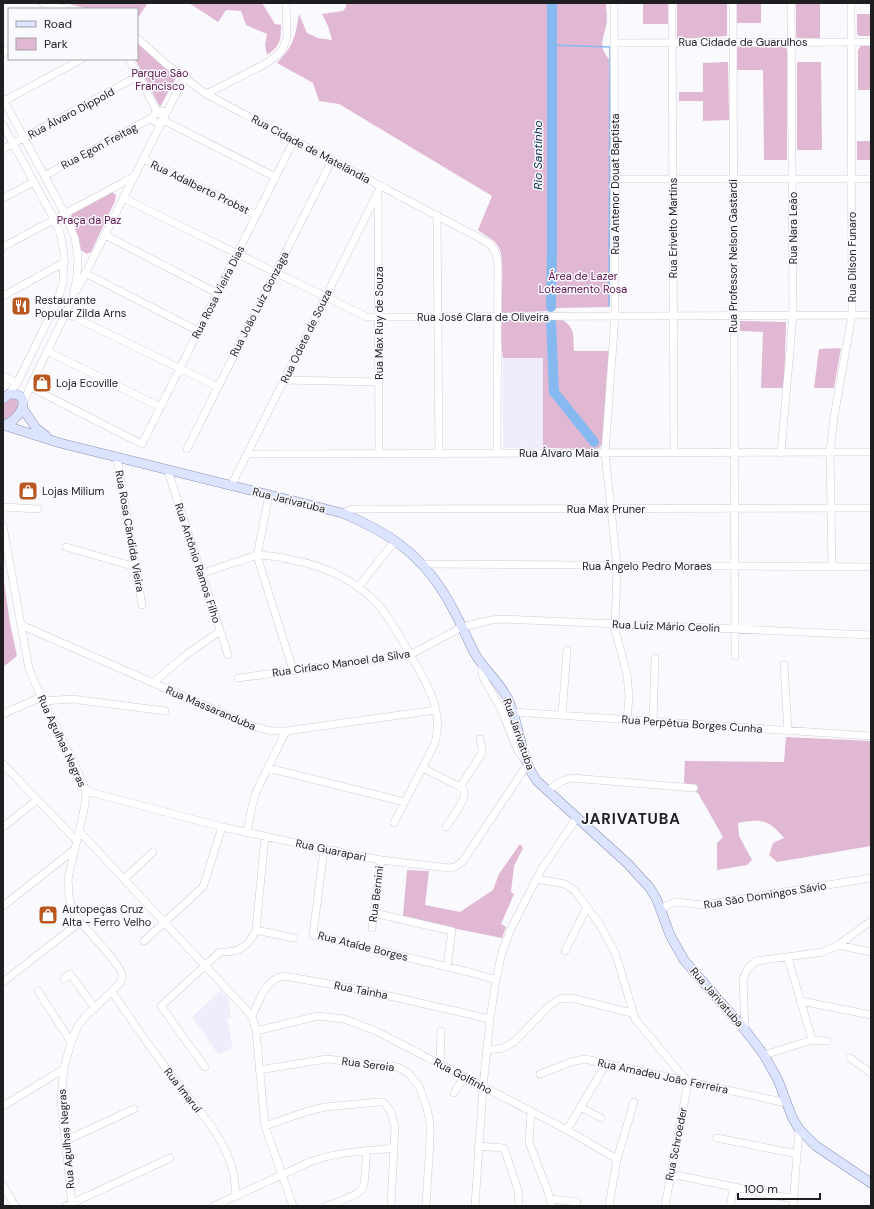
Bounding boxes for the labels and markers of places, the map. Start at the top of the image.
place label: Restaurante Popular Zilda Arns [35,293,126,320]
restaurant icon: Restaurante Popular Zilda Arns [10,295,32,317]
shop icon: Loja Ecoville [31,372,53,394]
place label: Loja Ecoville [56,376,118,390]
shop icon: Lojas Milium [17,480,39,502]
place label: Lojas Milium [42,484,104,498]
place label: Autopeças Cruz Alta - Ferro Velho [62,902,151,929]
shop icon: Autopeças Cruz Alta - Ferro Velho [37,904,59,926]

